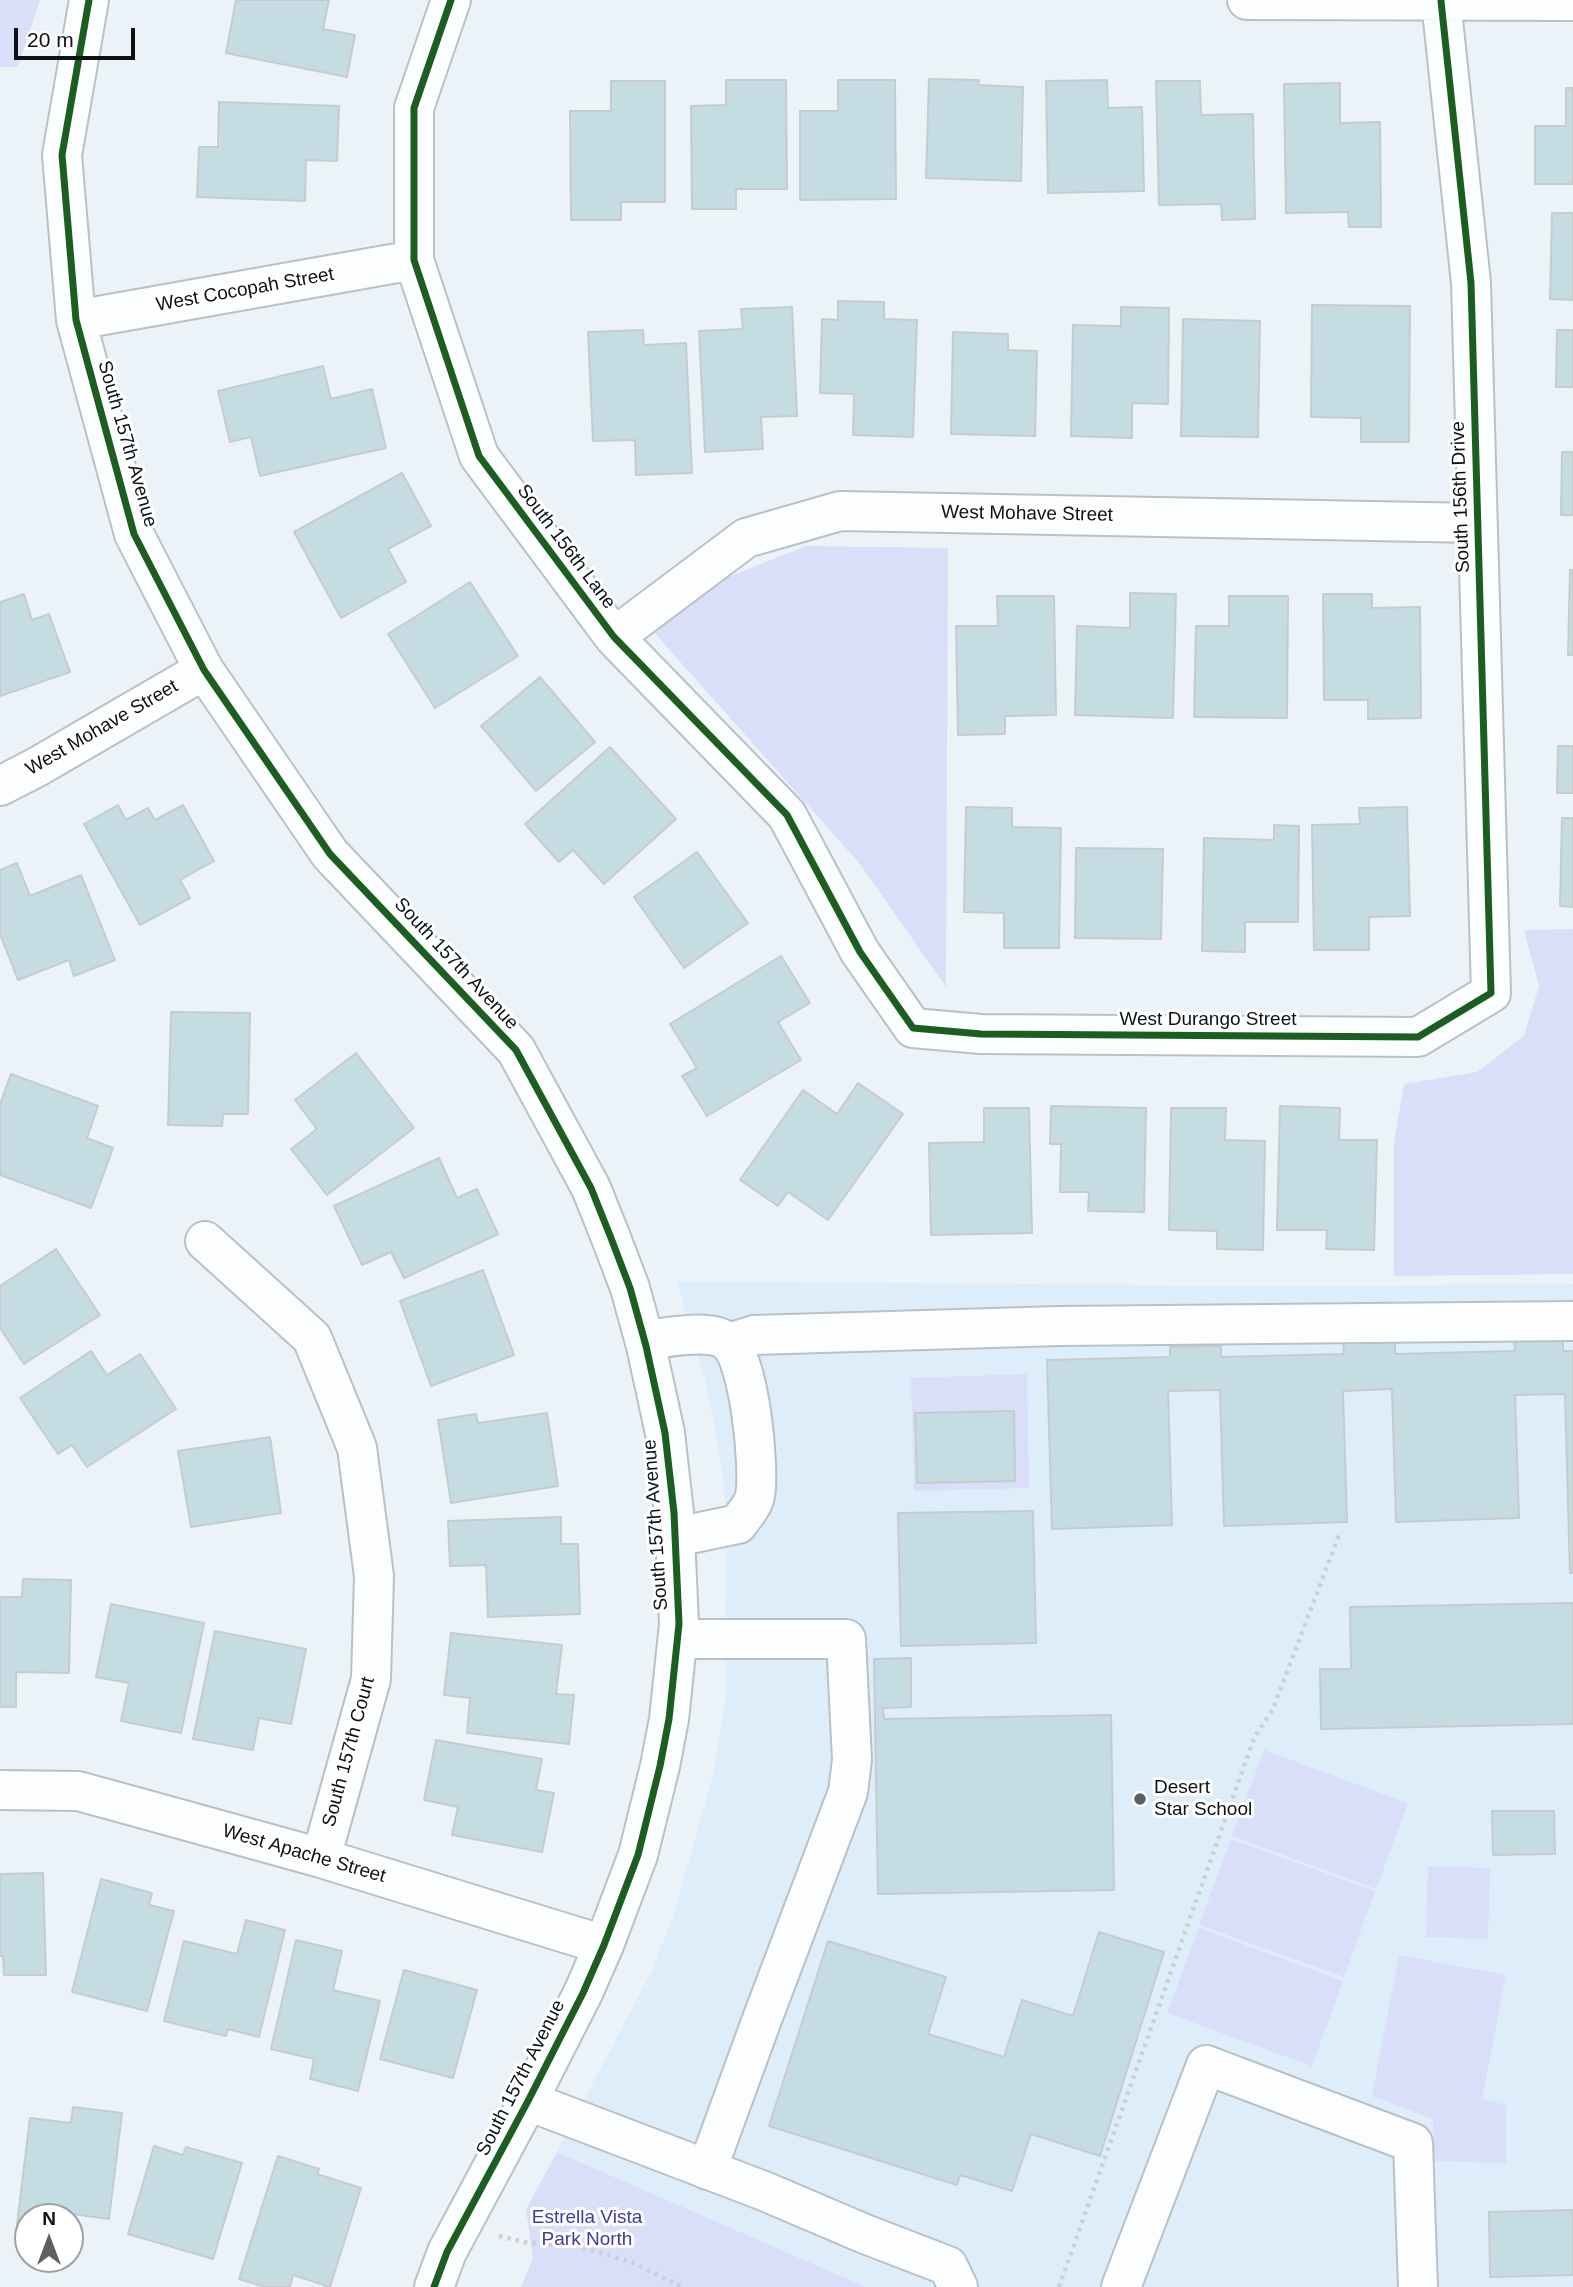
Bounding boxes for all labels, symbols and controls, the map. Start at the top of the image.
scale bar [18,14,138,58]
text: 20 m [27,28,74,51]
street label: West Cocopah Street [154,263,336,317]
street label: South 157th Avenue [92,358,162,530]
street label: South 156th Drive [1447,421,1475,573]
street label: South 156th Lane [512,480,620,614]
street label: West Mohave Street [941,501,1113,527]
street label: West Mohave Street [22,675,182,781]
street label: South 157th Avenue [389,893,523,1035]
street label: West Durango Street [1119,1009,1297,1031]
street label: South 157th Avenue [639,1438,673,1612]
street label: South 157th Court [318,1675,380,1829]
place label: Desert Star School [1154,1777,1252,1821]
marker: Desert Star School [1132,1791,1148,1807]
street label: West Apache Street [220,1820,388,1888]
street label: South 157th Avenue [472,1996,570,2160]
north arrow [14,2203,84,2273]
park label: Estrella Vista Park North [532,2207,642,2251]
text: N [42,2208,56,2229]

